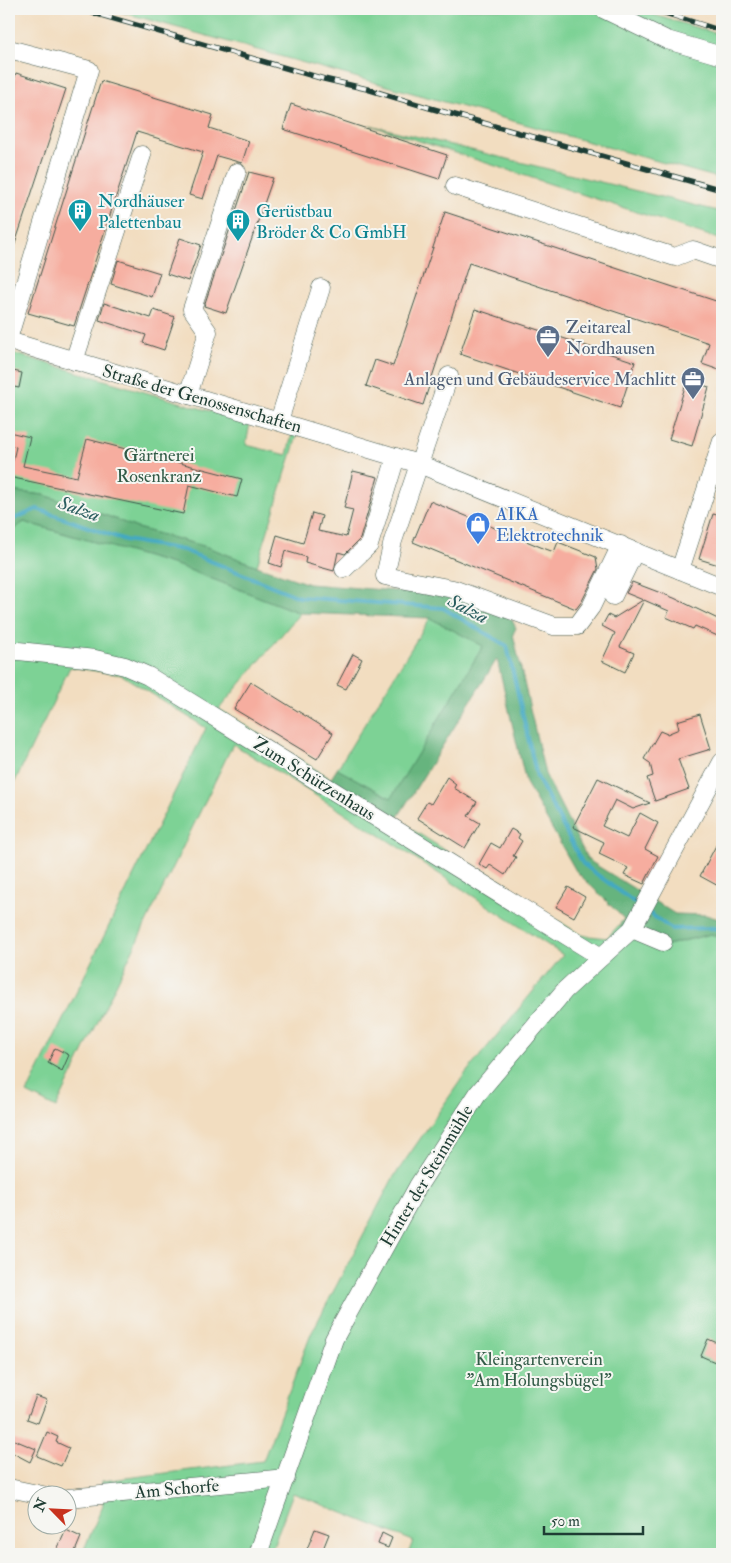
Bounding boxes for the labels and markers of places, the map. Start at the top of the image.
place label: Nordhäuser Palettenbau [98,190,185,234]
building icon: Nordhäuser Palettenbau [67,198,93,232]
place label: Gerüstbau Bröder & Co GmbH [256,200,407,244]
building icon: Gerüstbau Bröder & Co GmbH [225,208,251,242]
place label: Zeitareal Nordhausen [566,316,655,360]
office icon: Zeitareal Nordhausen [535,324,561,358]
office icon: Anlagen und Gebäudeservice Machlitt [680,366,706,400]
place label: Anlagen und Gebäudeservice Machlitt [403,368,676,391]
place label: AIKA Elektrotechnik [495,503,604,547]
shop icon: AIKA Elektrotechnik [465,511,491,545]

